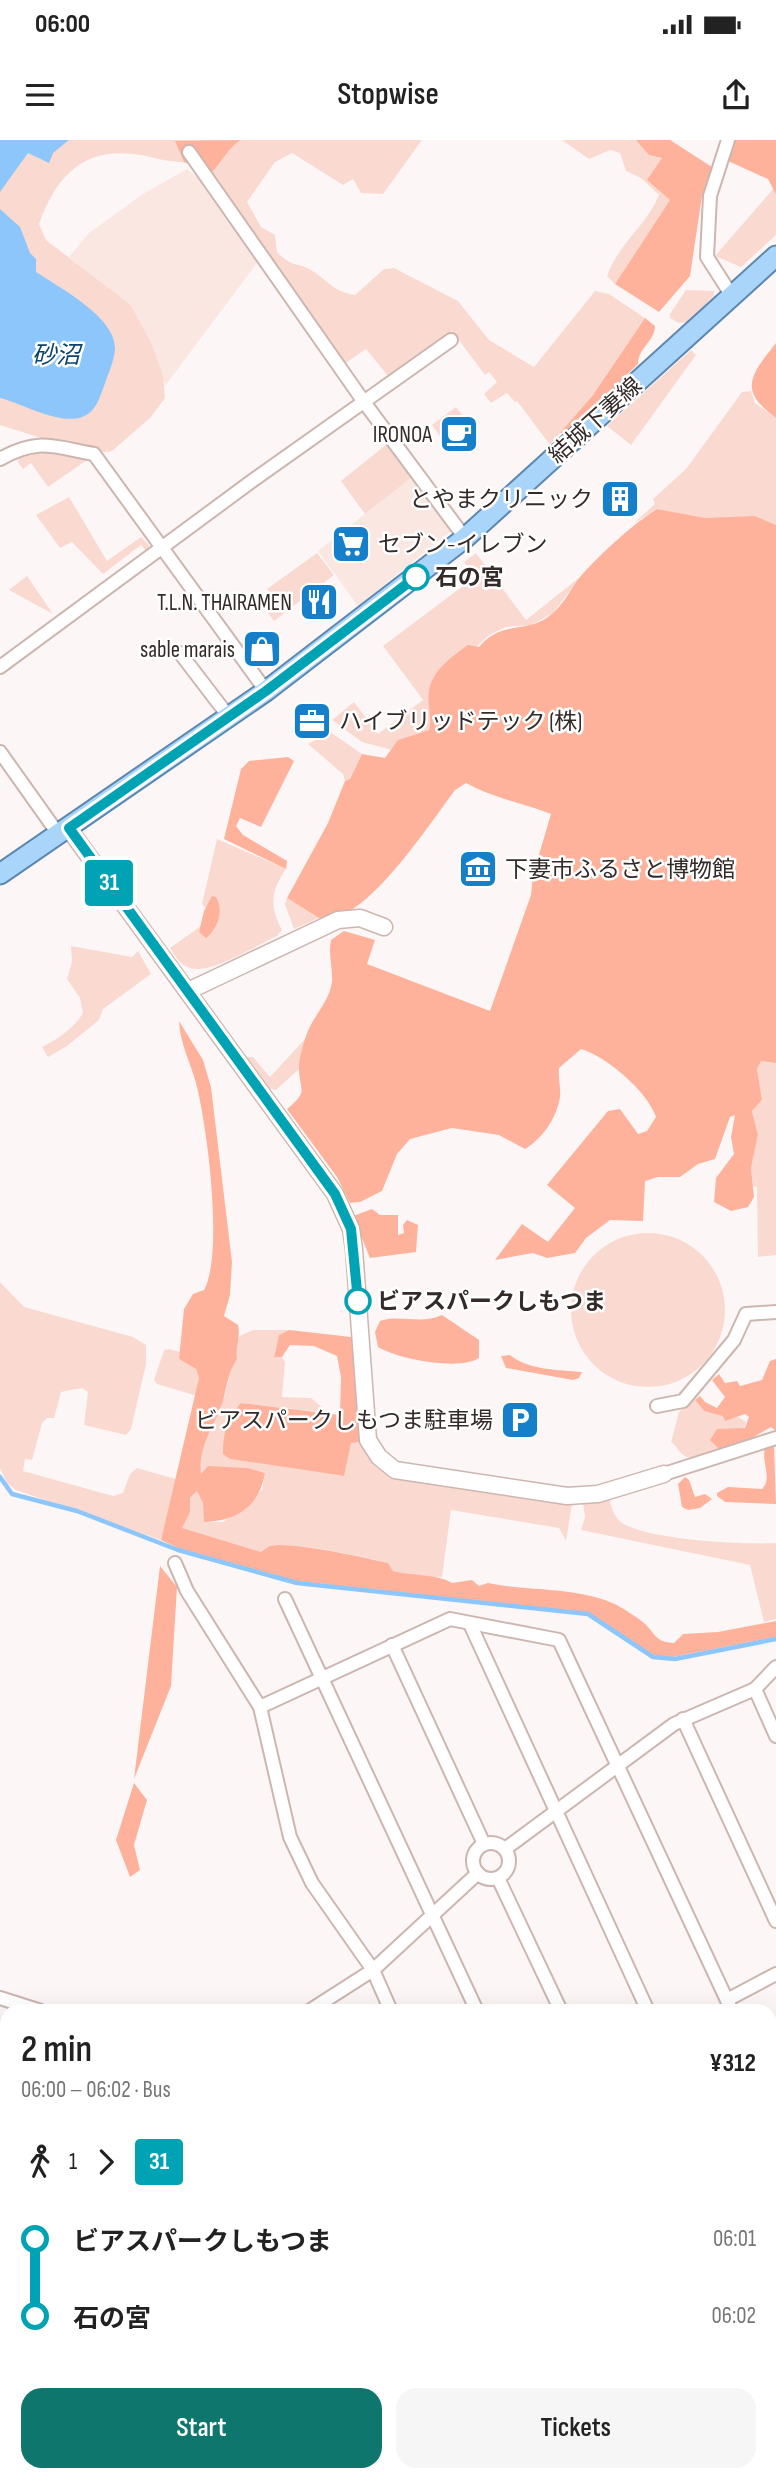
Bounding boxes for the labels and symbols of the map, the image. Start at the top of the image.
water label: 砂沼 [32,341,83,370]
street label: 結城下妻線 [544,372,648,470]
cafe icon: IRONOA [438,413,480,455]
place label: IRONOA [373,421,432,449]
building icon: とやまクリニック [599,478,641,520]
place label: とやまクリニック [409,486,593,514]
supermarket icon: セブン-イレブン [330,523,372,565]
place label: セブン-イレブン [378,531,547,559]
marker: 石の宮 [403,564,429,590]
place label: 石の宮 [435,564,504,592]
restaurant icon: T.L.N. THAIRAMEN [298,581,340,623]
place label: T.L.N. THAIRAMEN [157,589,292,617]
shop icon: sable marais [241,628,283,670]
place label: sable marais [140,636,235,664]
office icon: ハイブリッドテック (株) [291,700,333,742]
place label: ハイブリッドテック (株) [339,708,582,736]
museum icon: 下妻市ふるさと博物館 [457,848,499,890]
place label: 下妻市ふるさと博物館 [505,856,735,884]
line badge: 31 [78,860,140,906]
marker: ビアスパークしもつま [345,1288,371,1314]
place label: ビアスパークしもつま [377,1288,606,1316]
parking icon: ビアスパークしもつま駐車場 [499,1399,541,1441]
place label: ビアスパークしもつま駐車場 [195,1407,493,1435]

